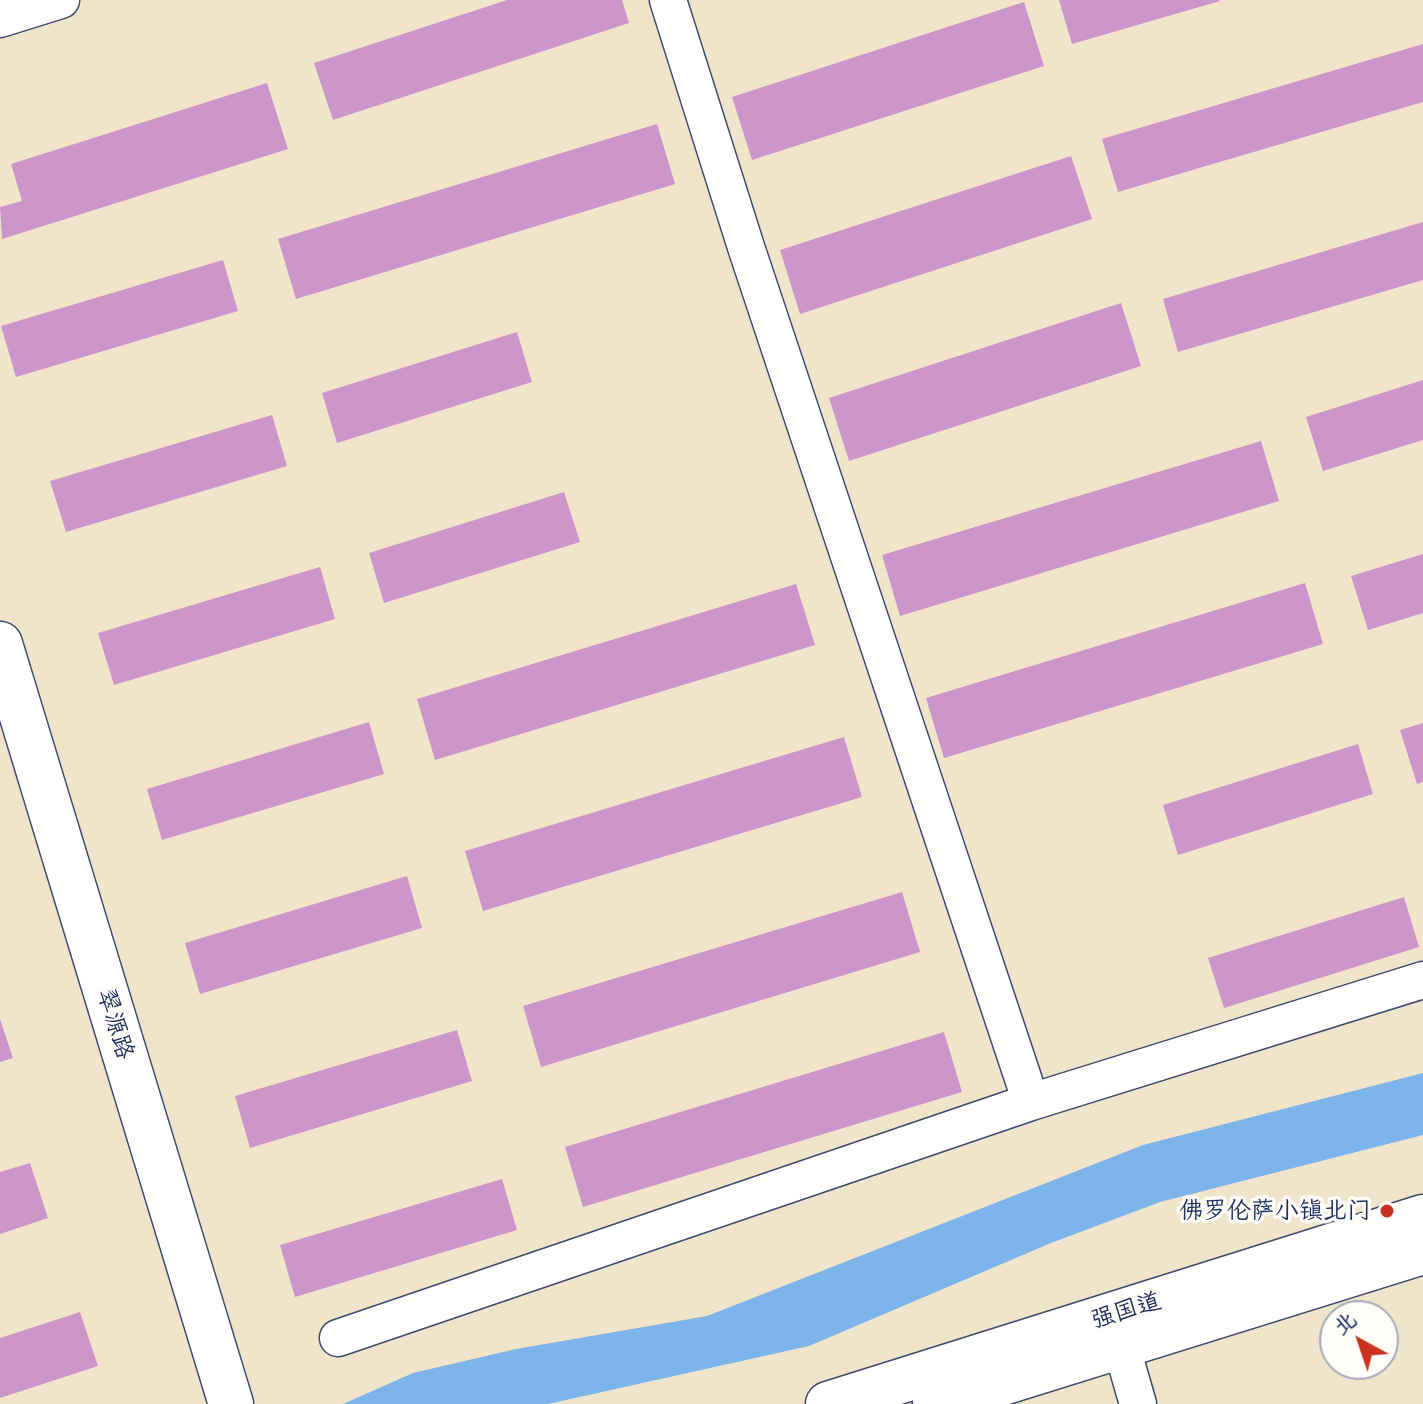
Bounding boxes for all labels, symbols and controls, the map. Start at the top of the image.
street label: 翠源路 [91,985,139,1063]
place label: 佛罗伦萨小镇北门 [1179,1197,1371,1225]
marker: 佛罗伦萨小镇北门 [1378,1202,1396,1220]
street label: 强国道 [1087,1287,1165,1335]
north arrow [1319,1300,1399,1380]
text: 北 [1328,1306,1362,1340]

